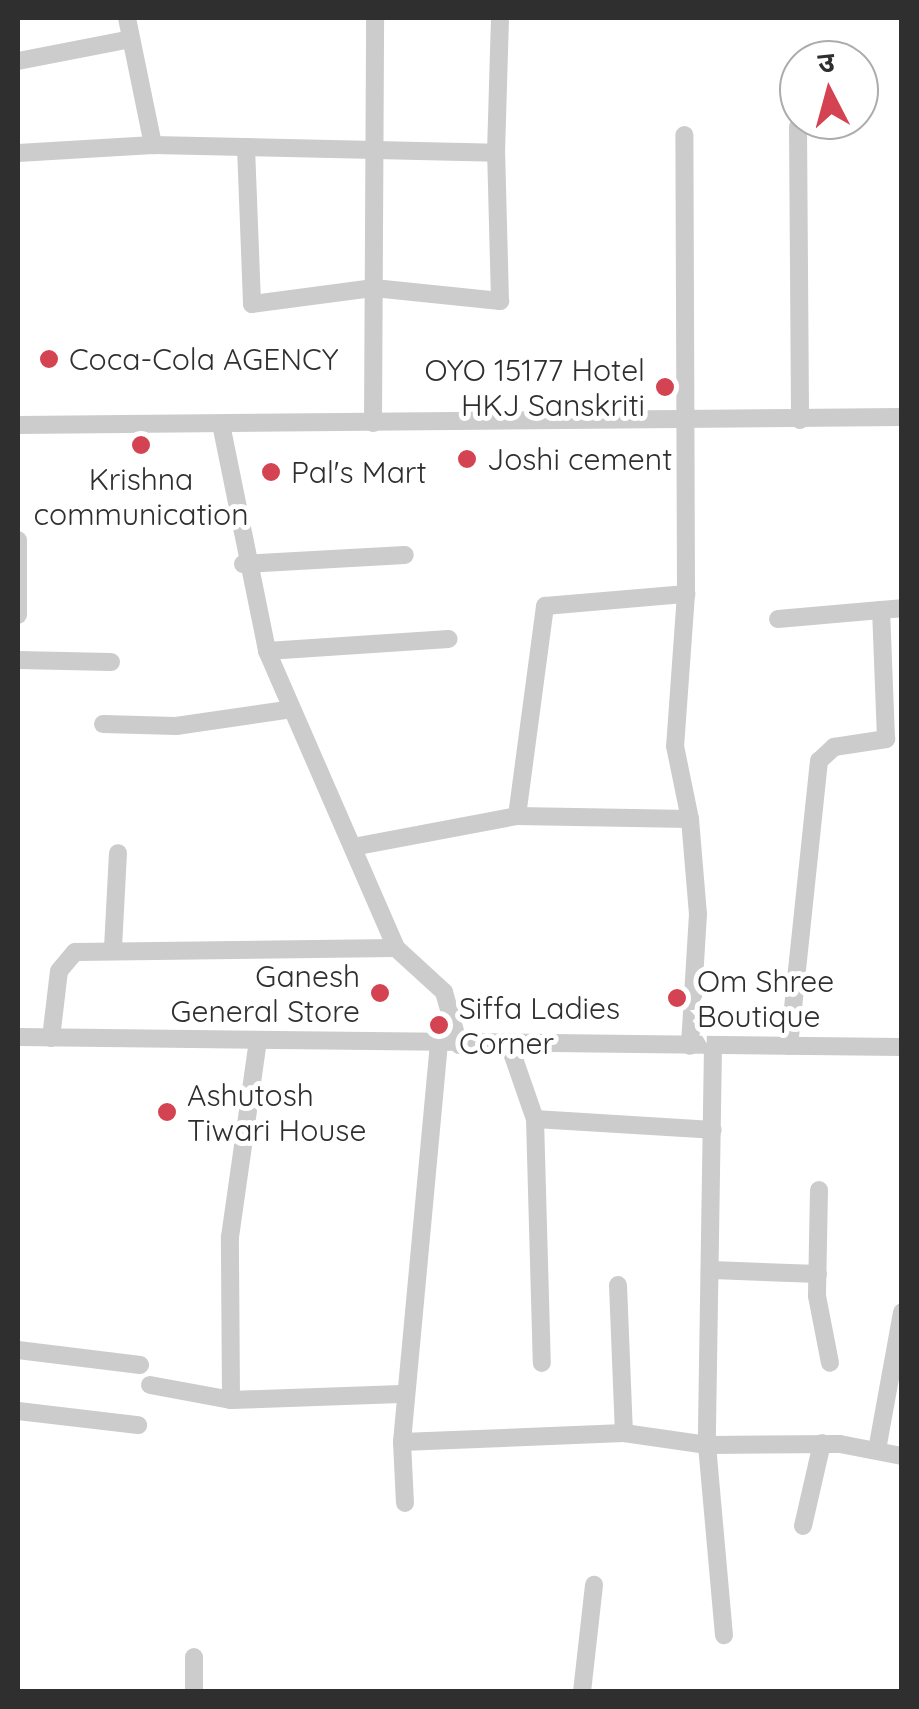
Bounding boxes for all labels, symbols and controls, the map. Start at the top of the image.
north arrow [779,40,879,140]
text: उ [816,43,836,80]
place label: Coca-Cola AGENCY [69,341,338,377]
marker: Coca-Cola AGENCY [38,348,60,370]
place label: OYO 15177 Hotel HKJ Sanskriti [425,352,645,422]
marker: OYO 15177 Hotel HKJ Sanskriti [654,376,676,398]
marker: Krishna communication [130,434,152,456]
place label: Joshi cement [487,441,672,477]
marker: Joshi cement [456,448,478,470]
place label: Pal's Mart [291,454,427,490]
place label: Krishna communication [34,461,248,532]
marker: Pal's Mart [260,461,282,483]
place label: Ganesh General Store [171,958,360,1028]
place label: Om Shree Boutique [697,963,834,1034]
marker: Ganesh General Store [369,982,391,1004]
marker: Om Shree Boutique [666,987,688,1009]
place label: Siffa Ladies Corner [459,990,620,1060]
marker: Siffa Ladies Corner [428,1014,450,1036]
place label: Ashutosh Tiwari House [187,1077,366,1148]
marker: Ashutosh Tiwari House [156,1101,178,1123]

